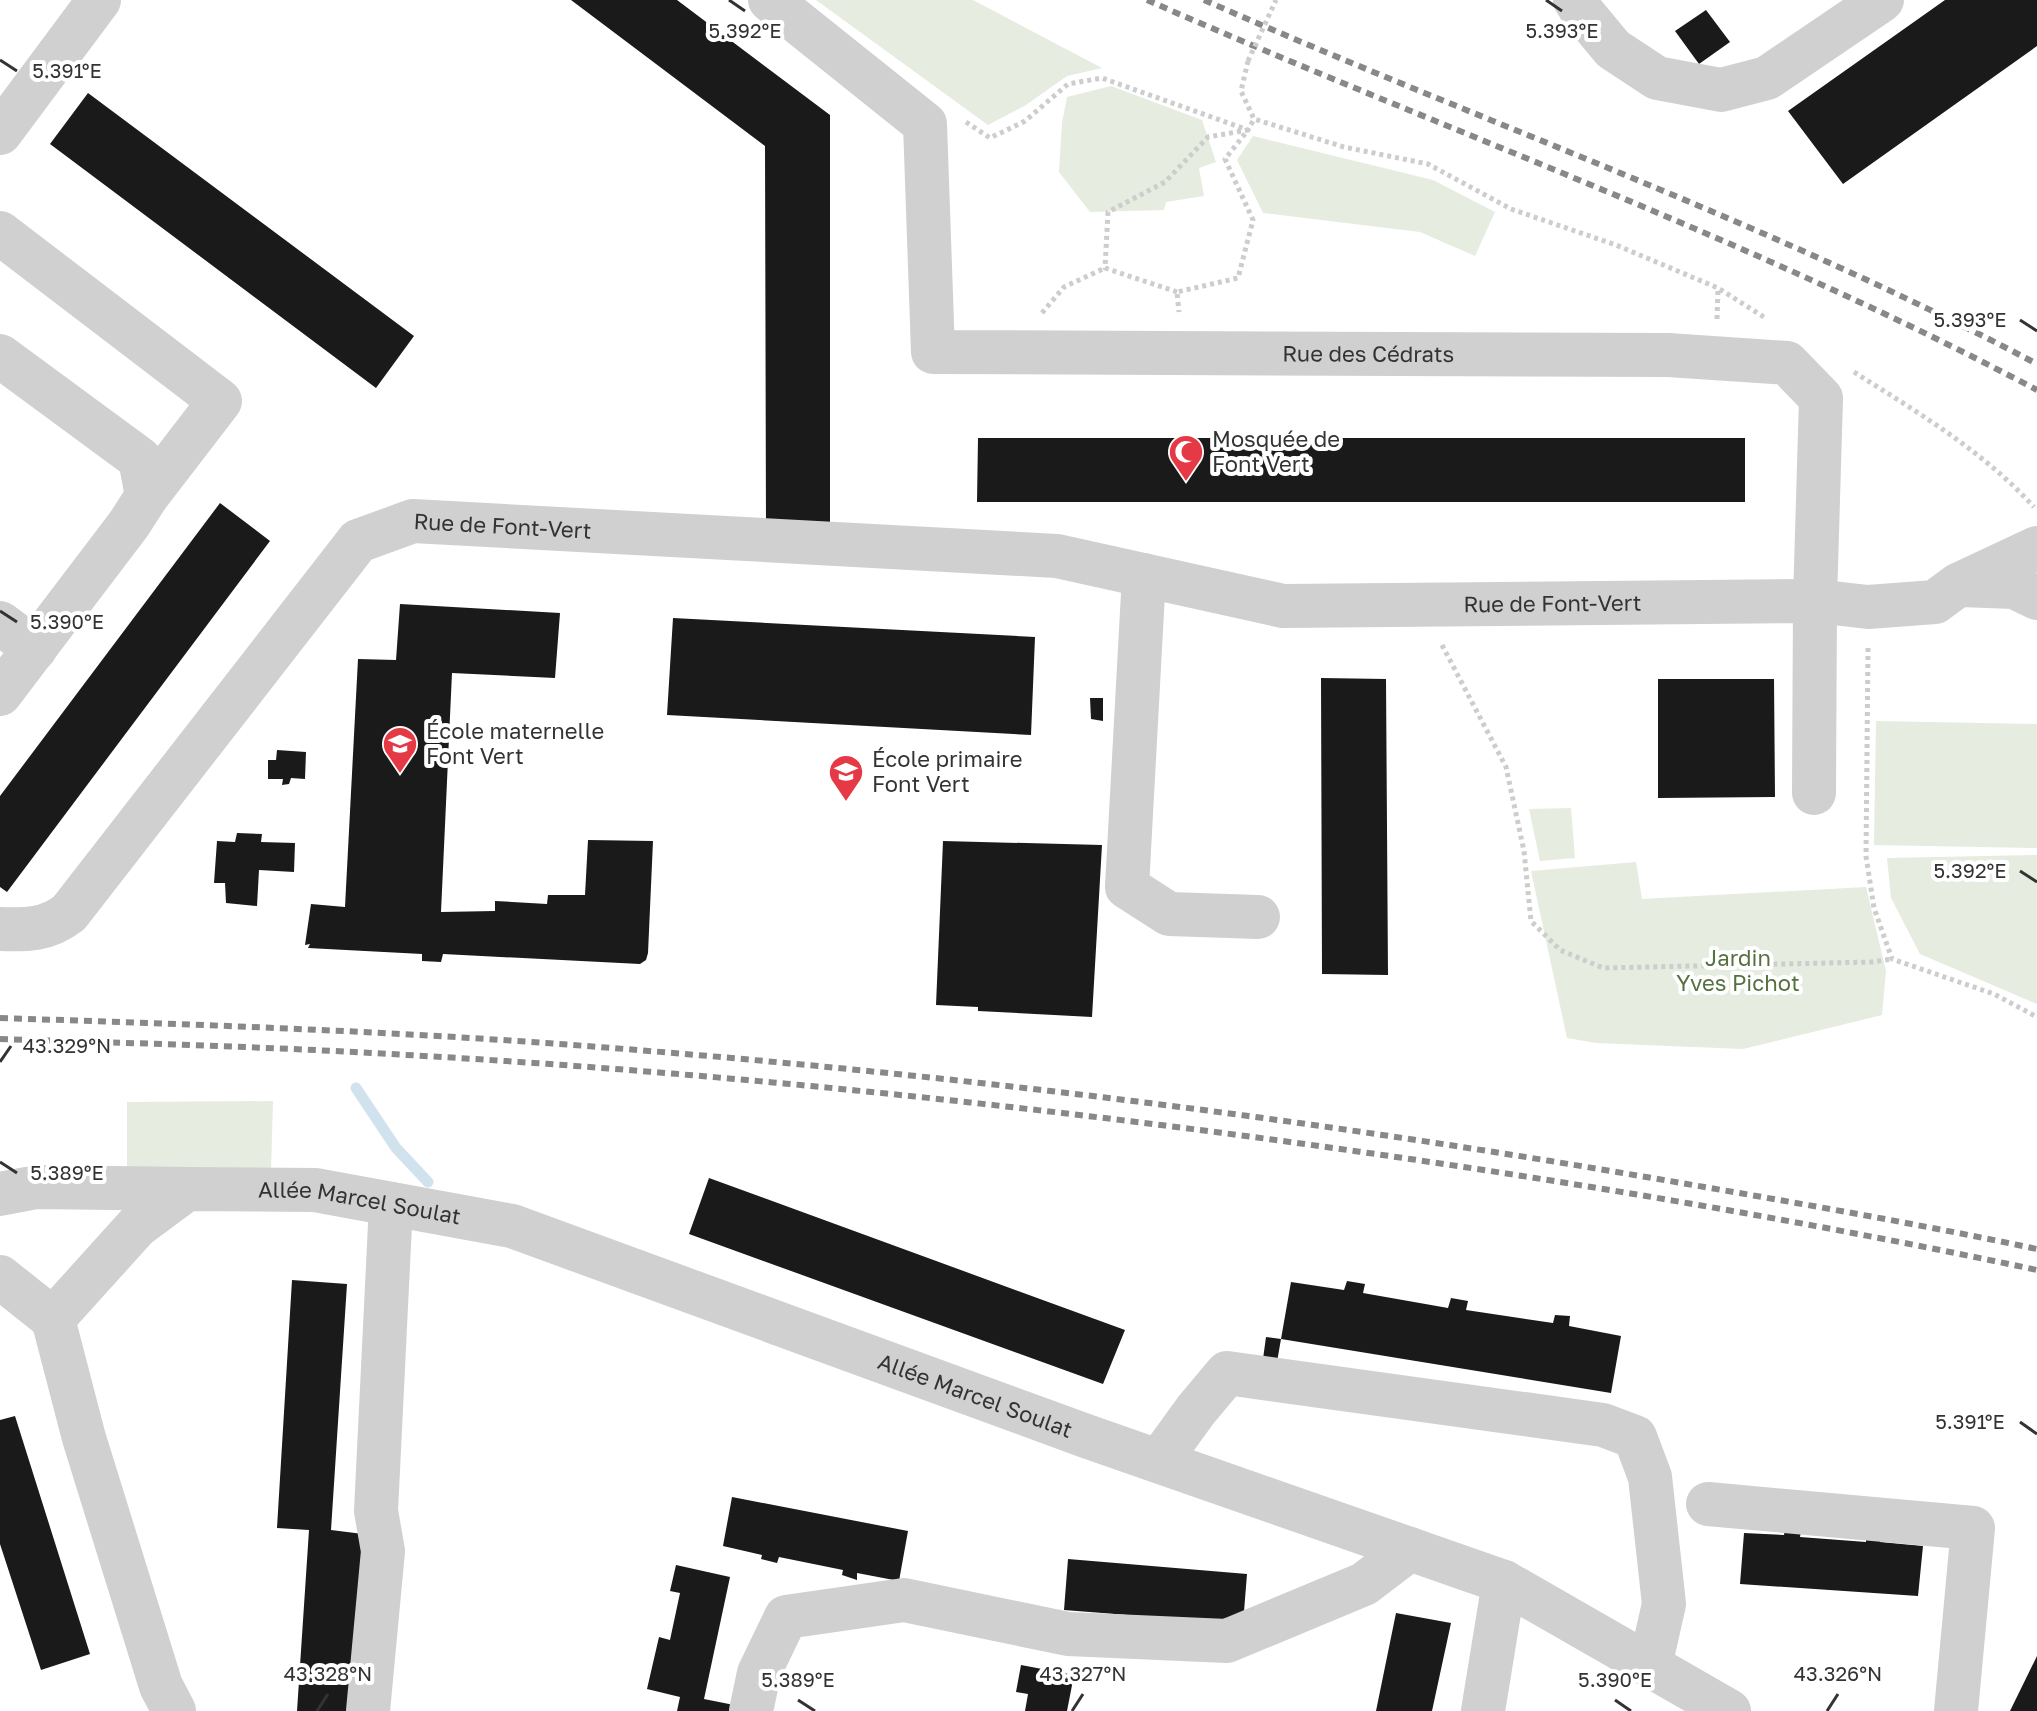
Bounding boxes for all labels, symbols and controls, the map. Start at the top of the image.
text: 5.392°E [709,18,782,42]
text: 5.393°E [1525,18,1599,42]
text: 5.391°E [32,58,102,82]
text: 5.393°E [1933,307,2007,331]
street label: Rue des Cédrats [1282,339,1454,367]
place label: Mosquée de Font Vert [1212,425,1340,477]
mosque icon: Mosquée de Font Vert [1167,433,1205,483]
street label: Rue de Font-Vert [413,507,592,544]
street label: Rue de Font-Vert [1463,589,1642,617]
text: 5.390°E [30,609,104,633]
place label: École maternelle Font Vert [426,717,604,769]
school or university icon: École maternelle Font Vert [381,725,419,775]
place label: École primaire Font Vert [872,745,1022,797]
school or university icon: École primaire Font Vert [827,753,865,803]
text: 5.392°E [1934,858,2007,882]
park label: Jardin Yves Pichot [1676,944,1800,996]
text: 43.329°N [23,1033,111,1057]
text: 5.389°E [30,1160,104,1184]
street label: Allée Marcel Soulat [258,1176,463,1229]
street label: Allée Marcel Soulat [875,1347,1076,1443]
text: 5.391°E [1935,1409,2005,1433]
text: 43.328°N [284,1661,372,1685]
text: 43.327°N [1040,1661,1126,1685]
text: 43.326°N [1794,1661,1882,1685]
text: 5.389°E [761,1667,835,1691]
text: 5.390°E [1578,1667,1652,1691]

